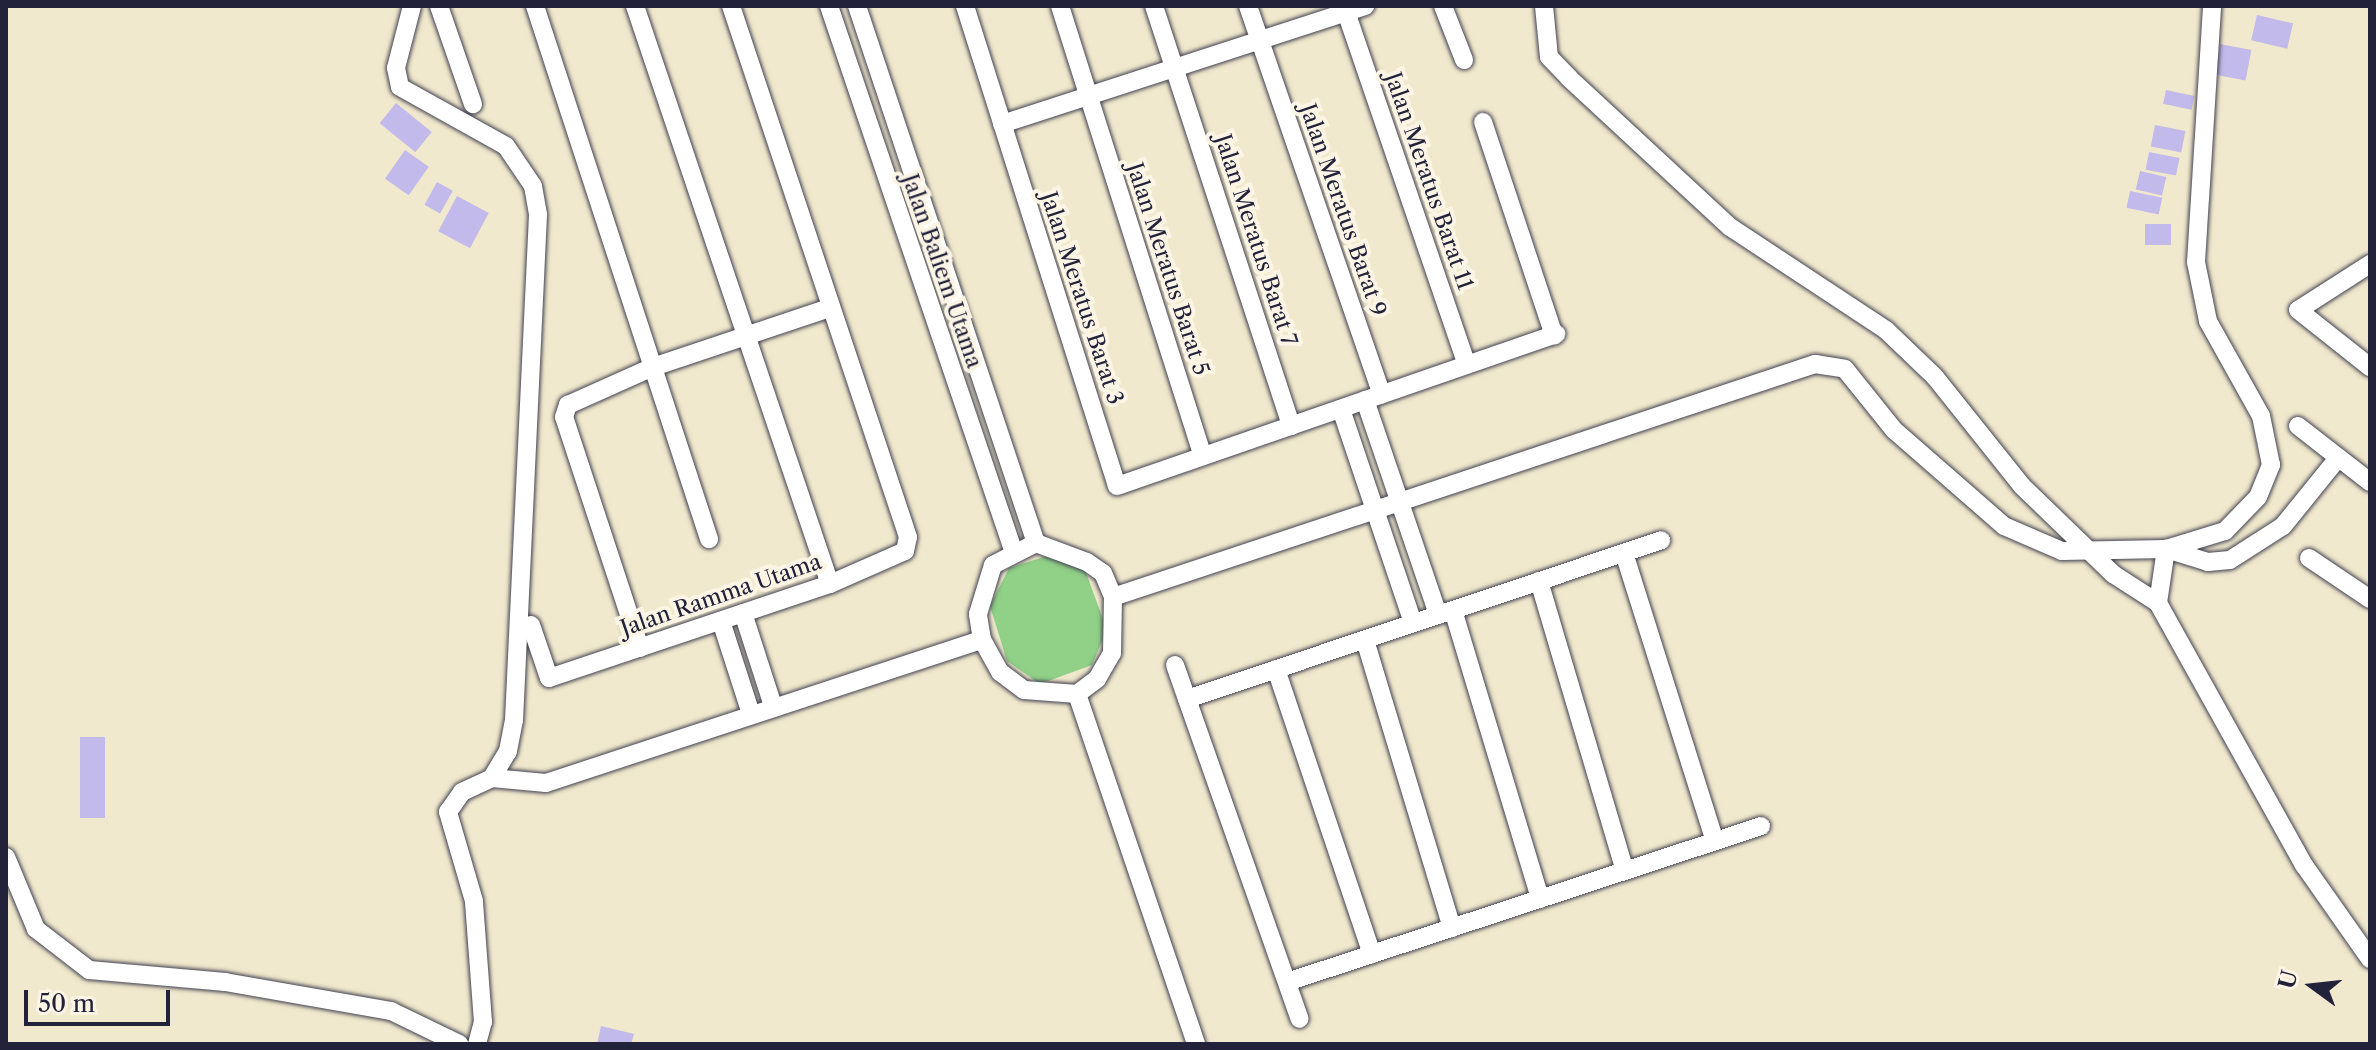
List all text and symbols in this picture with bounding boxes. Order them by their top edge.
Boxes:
street label: Jalan Meratus Barat 11 [1379,69,1479,293]
street label: Jalan Meratus Barat 9 [1294,100,1392,320]
street label: Jalan Meratus Barat 7 [1209,131,1303,349]
street label: Jalan Meratus Barat 5 [1121,159,1215,379]
street label: Jalan Baliem Utama [896,170,988,372]
street label: Jalan Meratus Barat 3 [1035,188,1129,408]
street label: Jalan Ramma Utama [617,548,825,642]
north arrow [2272,946,2352,1026]
text: U [2273,968,2304,992]
scale bar [28,974,174,1024]
text: 50 m [38,989,95,1018]

